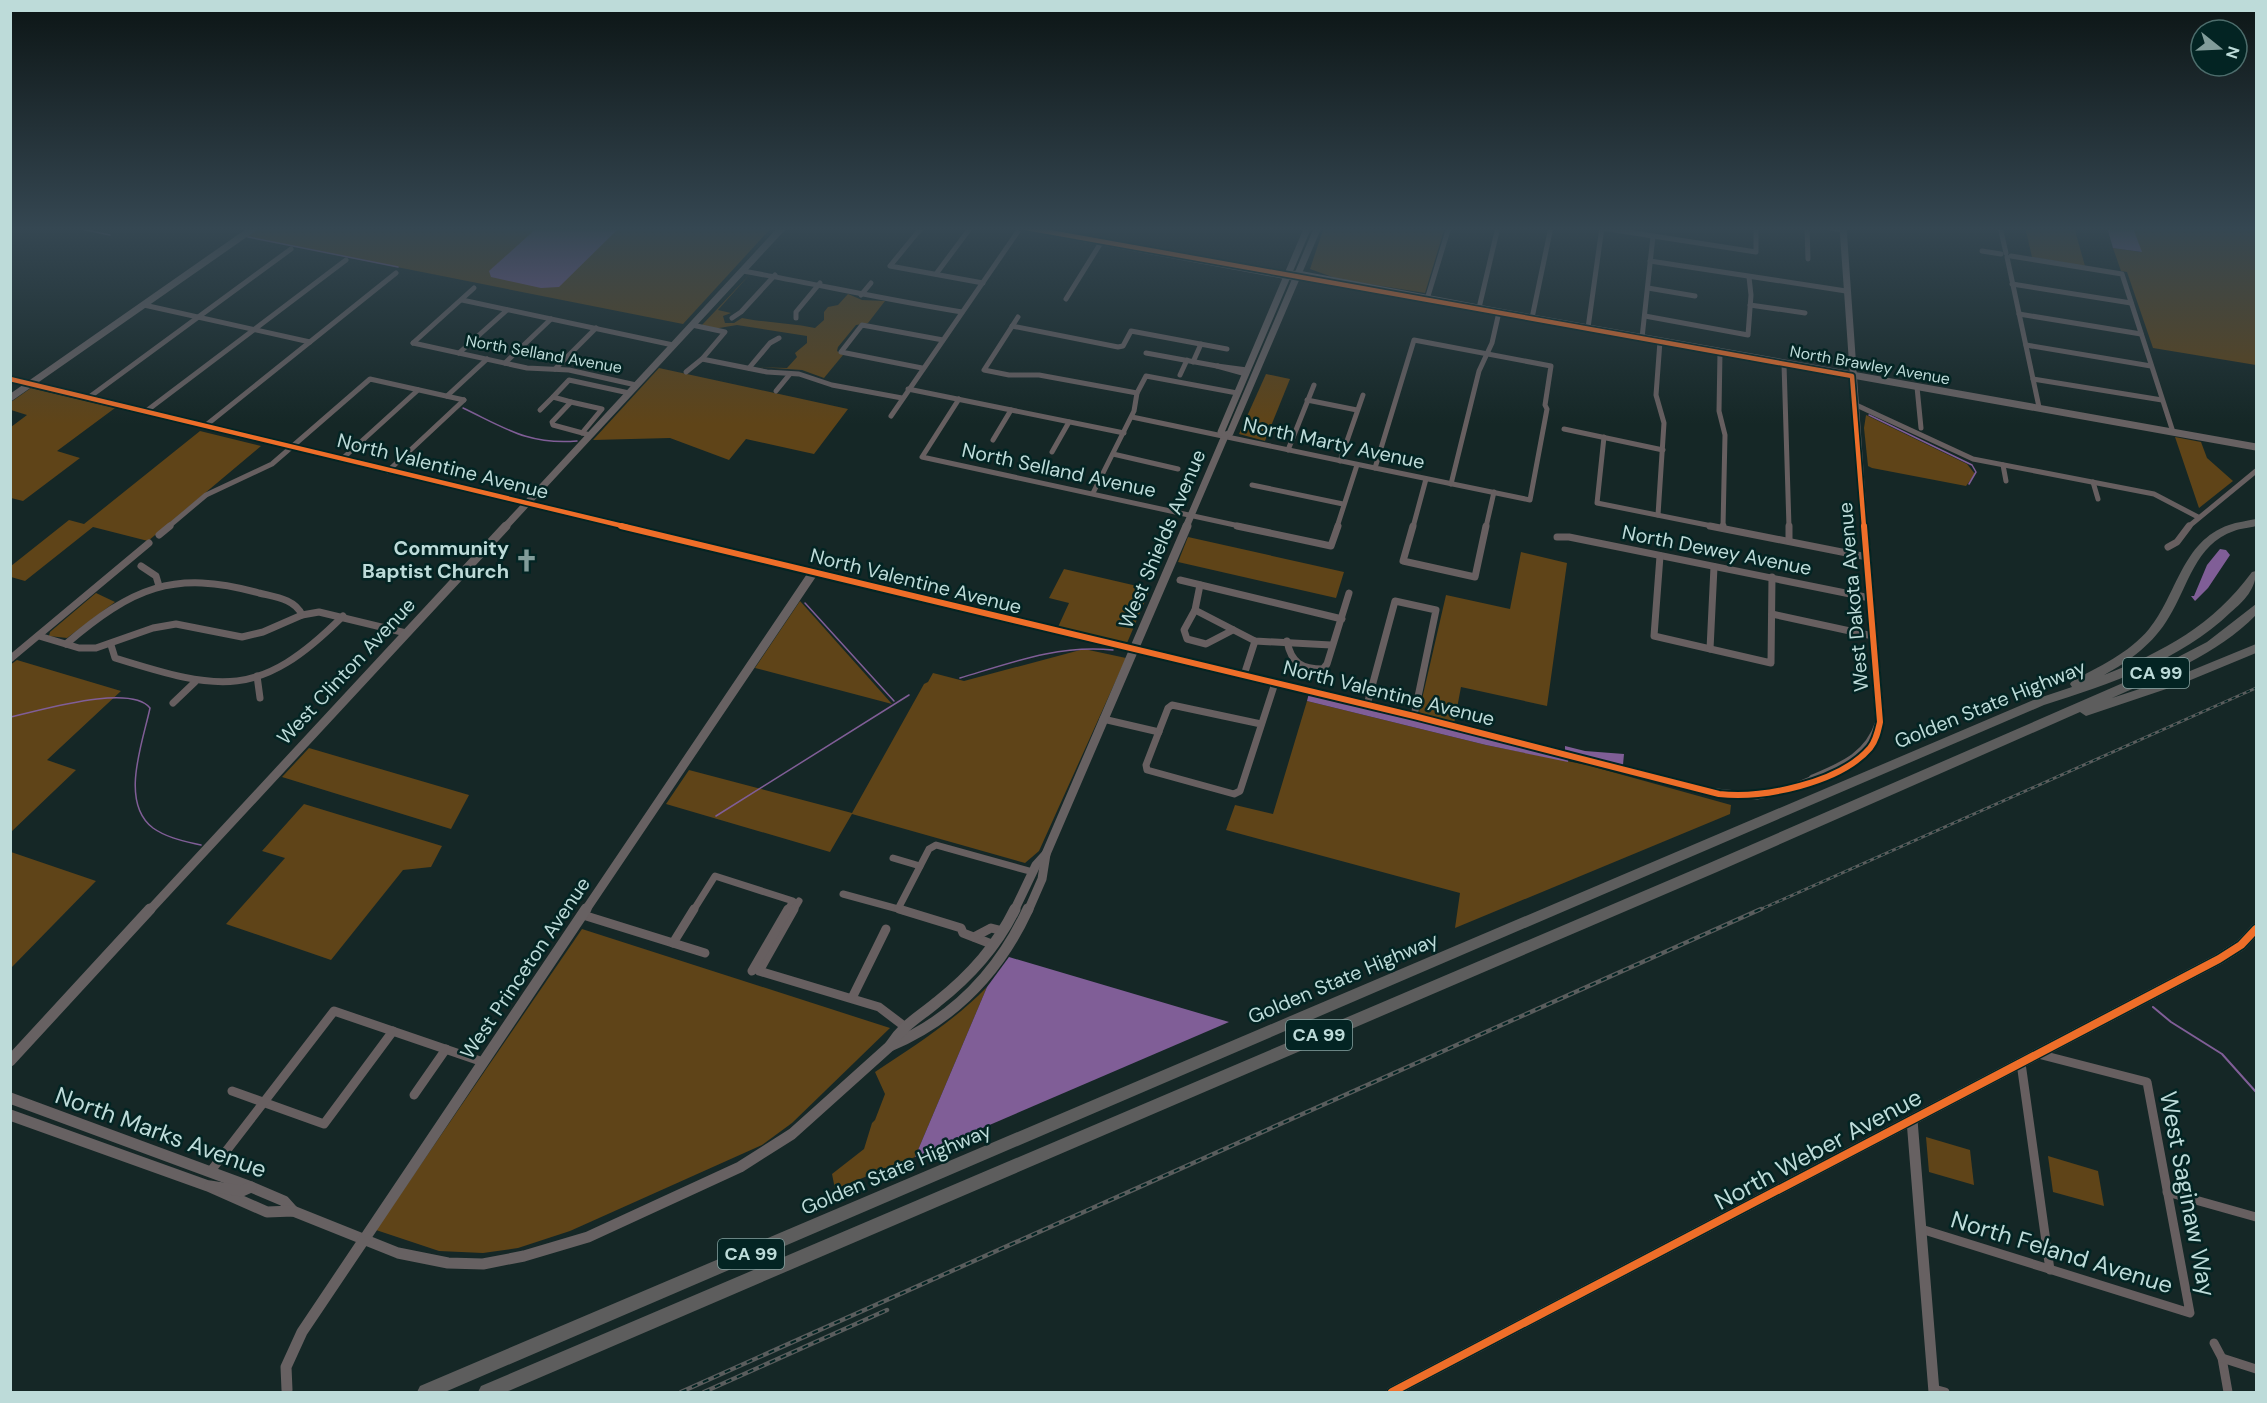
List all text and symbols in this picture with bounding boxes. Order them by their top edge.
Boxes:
north arrow [2189,18,2249,78]
text: N [2221,44,2245,61]
street label: North Selland Avenue [464,330,624,378]
street label: North Brawley Avenue [1788,341,1952,389]
street label: North Marty Avenue [1241,411,1427,475]
street label: North Valentine Avenue [335,427,551,505]
street label: North Selland Avenue [960,437,1158,503]
street label: West Shields Avenue [1113,446,1211,632]
street label: West Dakota Avenue [1832,501,1874,693]
street label: North Dewey Avenue [1620,519,1814,581]
place label: Community Baptist Church [362,535,509,584]
street label: North Valentine Avenue [808,542,1024,620]
church icon: Community Baptist Church [514,547,540,573]
street label: West Clinton Avenue [271,592,421,750]
street label: North Valentine Avenue [1281,654,1497,732]
street label: Golden State Highway [1890,654,2090,754]
road number: CA 99 [2123,658,2189,688]
street label: West Princeton Avenue [454,872,596,1064]
street label: Golden State Highway [1244,926,1442,1030]
road number: CA 99 [1286,1020,1352,1050]
street label: North Marks Avenue [51,1079,271,1185]
street label: North Weber Avenue [1709,1081,1927,1217]
street label: West Saginaw Way [2153,1089,2223,1299]
street label: Golden State Highway [797,1117,995,1221]
street label: North Feland Avenue [1947,1203,2177,1301]
road number: CA 99 [718,1239,784,1269]

